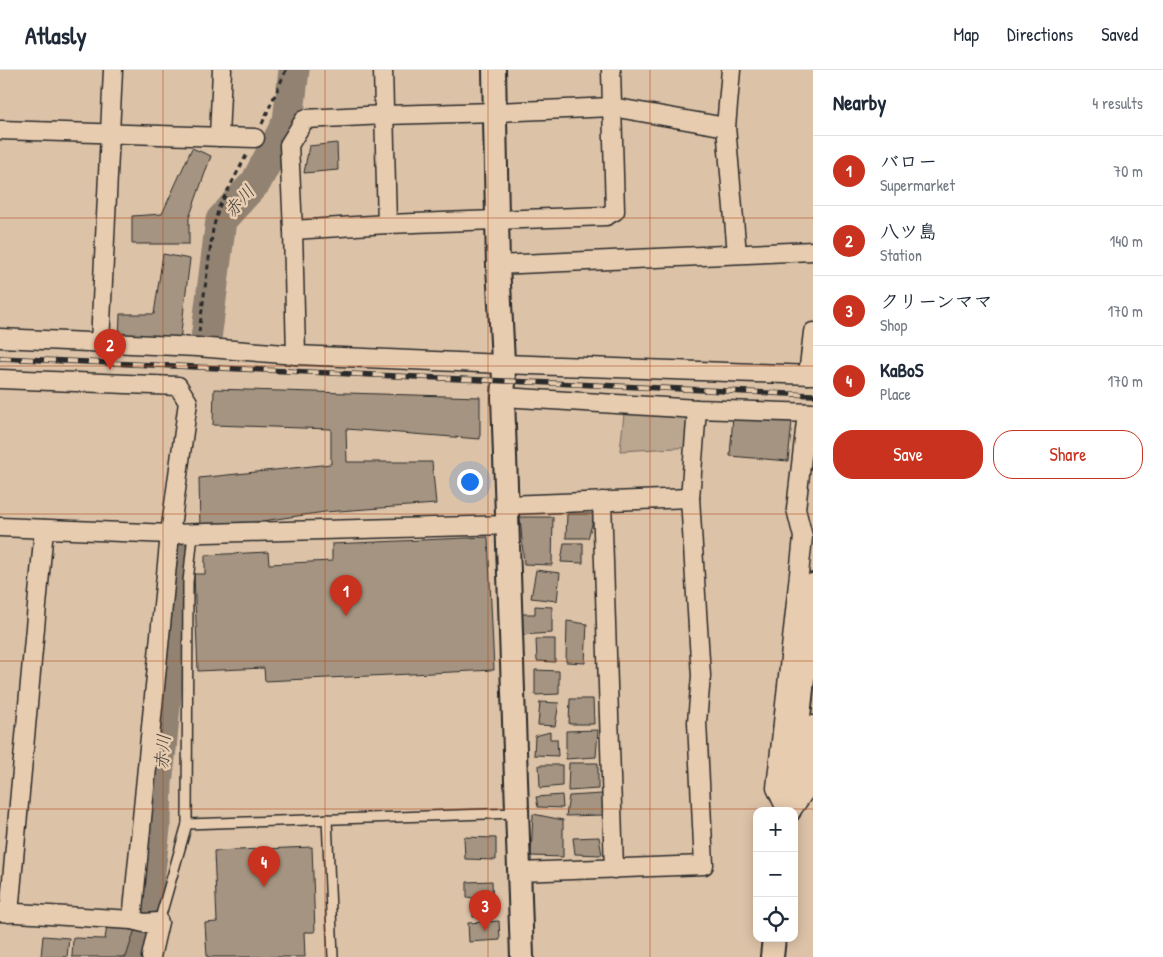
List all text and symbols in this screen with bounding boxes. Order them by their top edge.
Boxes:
text: Atlasly [25,19,87,51]
text: Map [954,22,979,47]
text: Directions [1007,22,1073,47]
text: Saved [1101,22,1138,47]
text: Nearby [833,88,886,117]
text: 4 results [1092,92,1143,114]
text: バロー [880,148,937,174]
text: 1 [846,160,852,182]
text: 70 m [1113,160,1143,182]
text: Supermarket [880,174,955,196]
water label: 赤川 [218,179,260,223]
text: 八ツ島 [880,218,937,244]
text: 2 [845,230,853,252]
text: 140 m [1109,230,1143,252]
text: Station [880,244,922,266]
text: クリーンママ [880,288,993,314]
text: 3 [845,300,853,322]
text: 170 m [1108,300,1143,322]
text: Shop [880,314,907,336]
pin: 2 [94,329,126,370]
text: KaBoS [880,357,923,383]
text: 4 [846,370,852,392]
text: 170 m [1108,370,1143,392]
text: Place [880,383,911,405]
button: Save [833,430,983,479]
button: Share [993,430,1143,479]
your location [457,469,483,495]
pin: 1 [330,575,362,616]
water label: 赤川 [148,733,176,771]
map controls [753,807,798,942]
button: + [753,807,798,852]
pin: 4 [248,846,280,887]
button: − [753,852,798,897]
pin: 3 [469,890,501,931]
button: locate [753,897,798,942]

